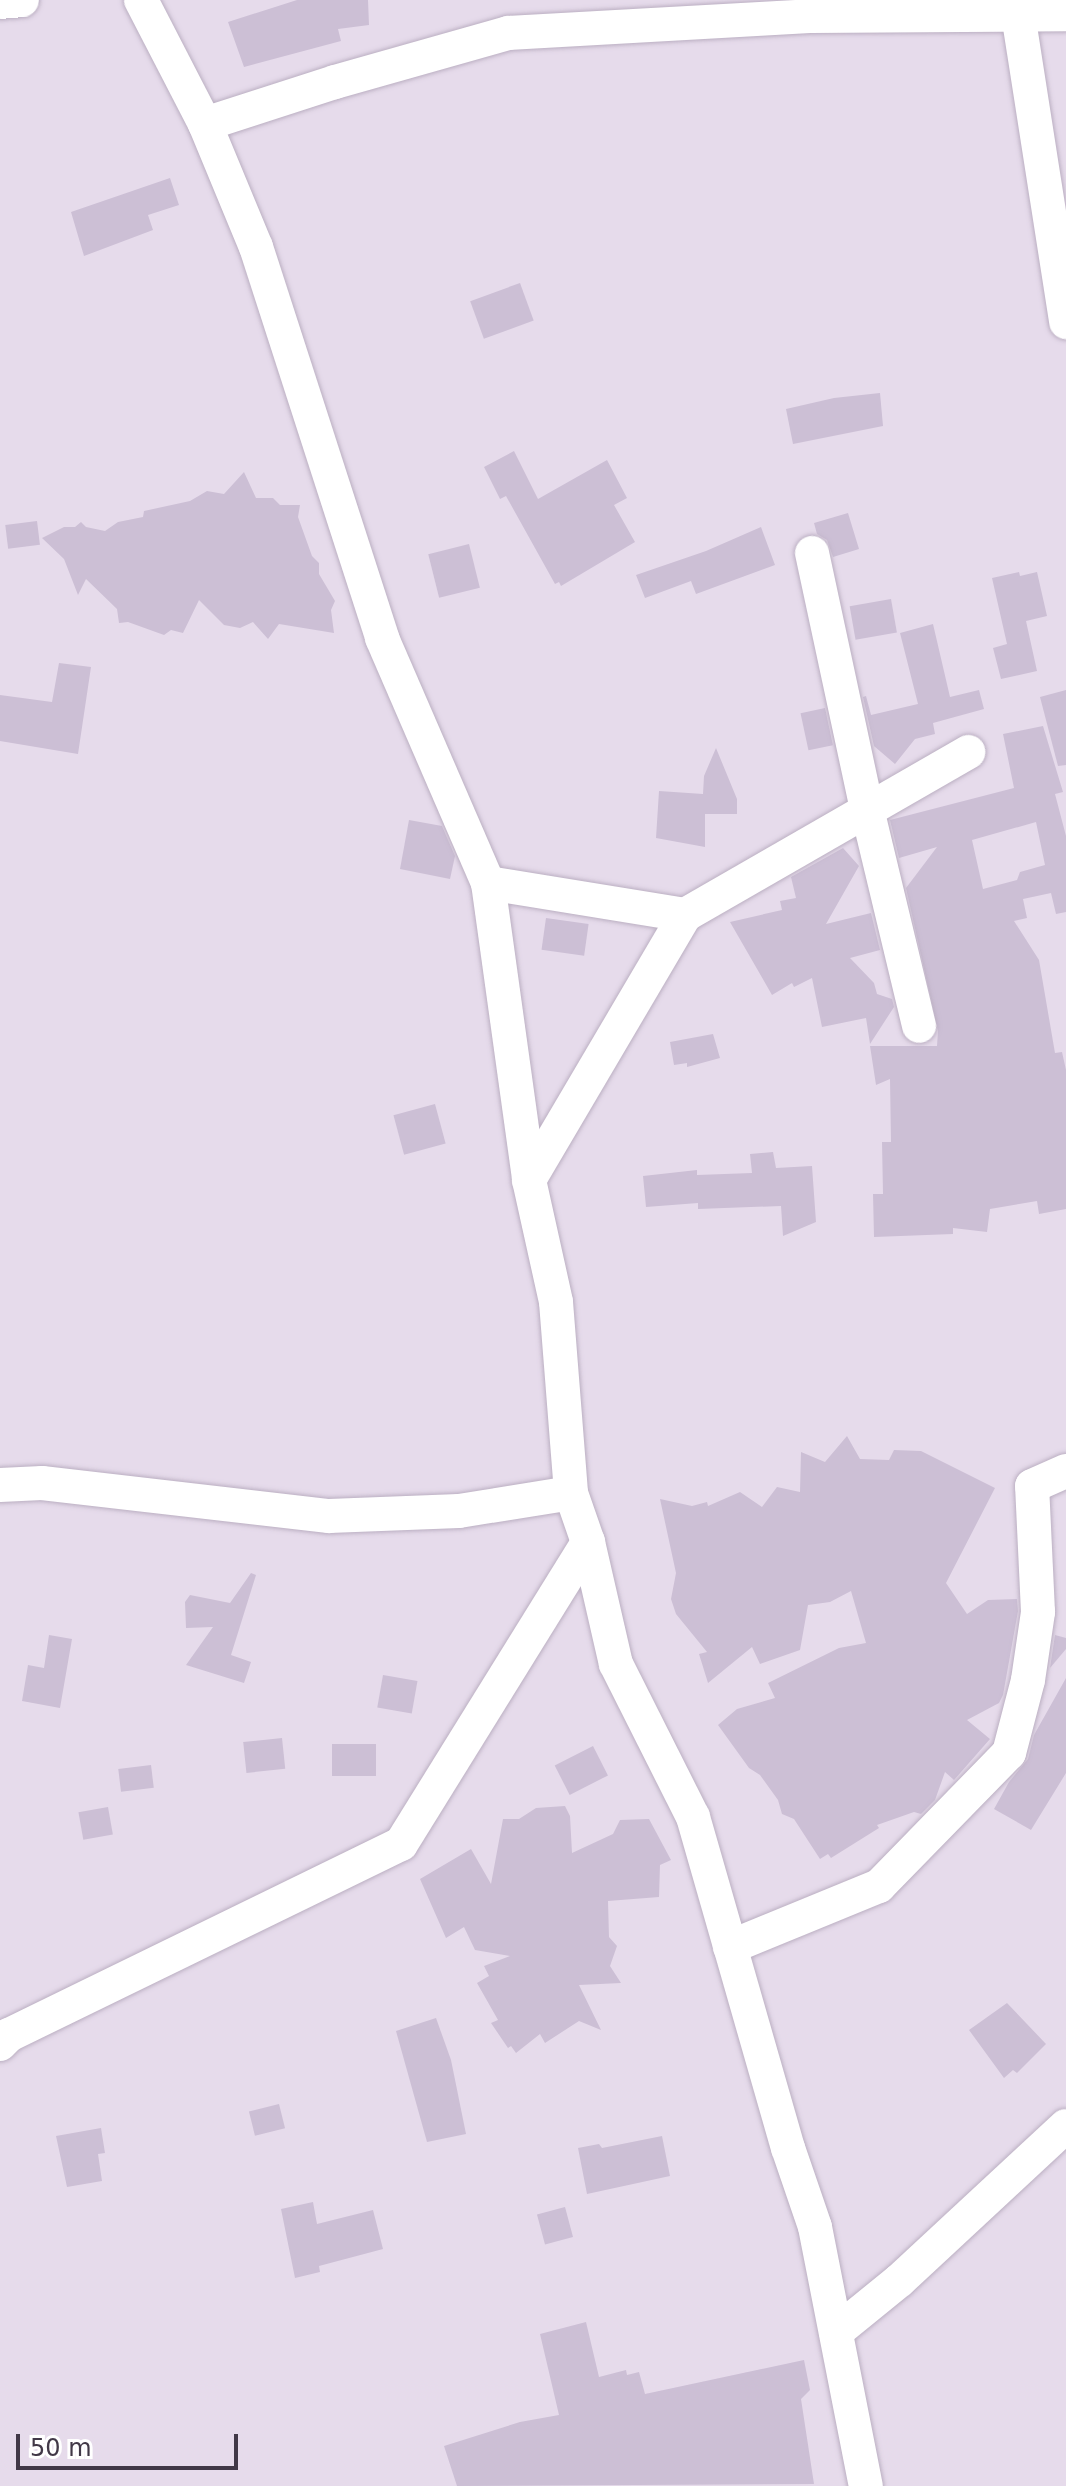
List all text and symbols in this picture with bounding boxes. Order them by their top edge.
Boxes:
scale bar [20,2418,242,2468]
text: 50 m [30,2434,92,2462]

